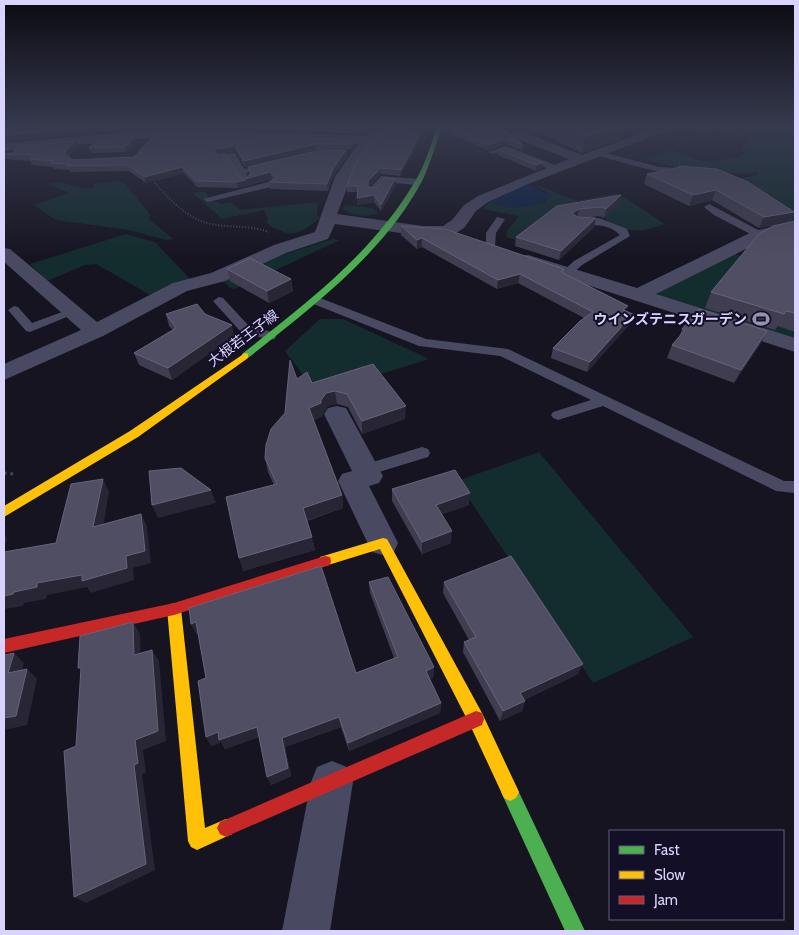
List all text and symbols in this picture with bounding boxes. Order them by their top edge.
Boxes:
street label: 大根若王子線 [204,306,282,370]
sports icon: ウインズテニスガーデン [751,309,771,329]
place label: ウインズテニスガーデン [593,310,747,328]
legend [609,830,784,920]
text: Fast [654,841,679,859]
text: Slow [654,866,685,884]
text: Jam [653,891,678,909]

